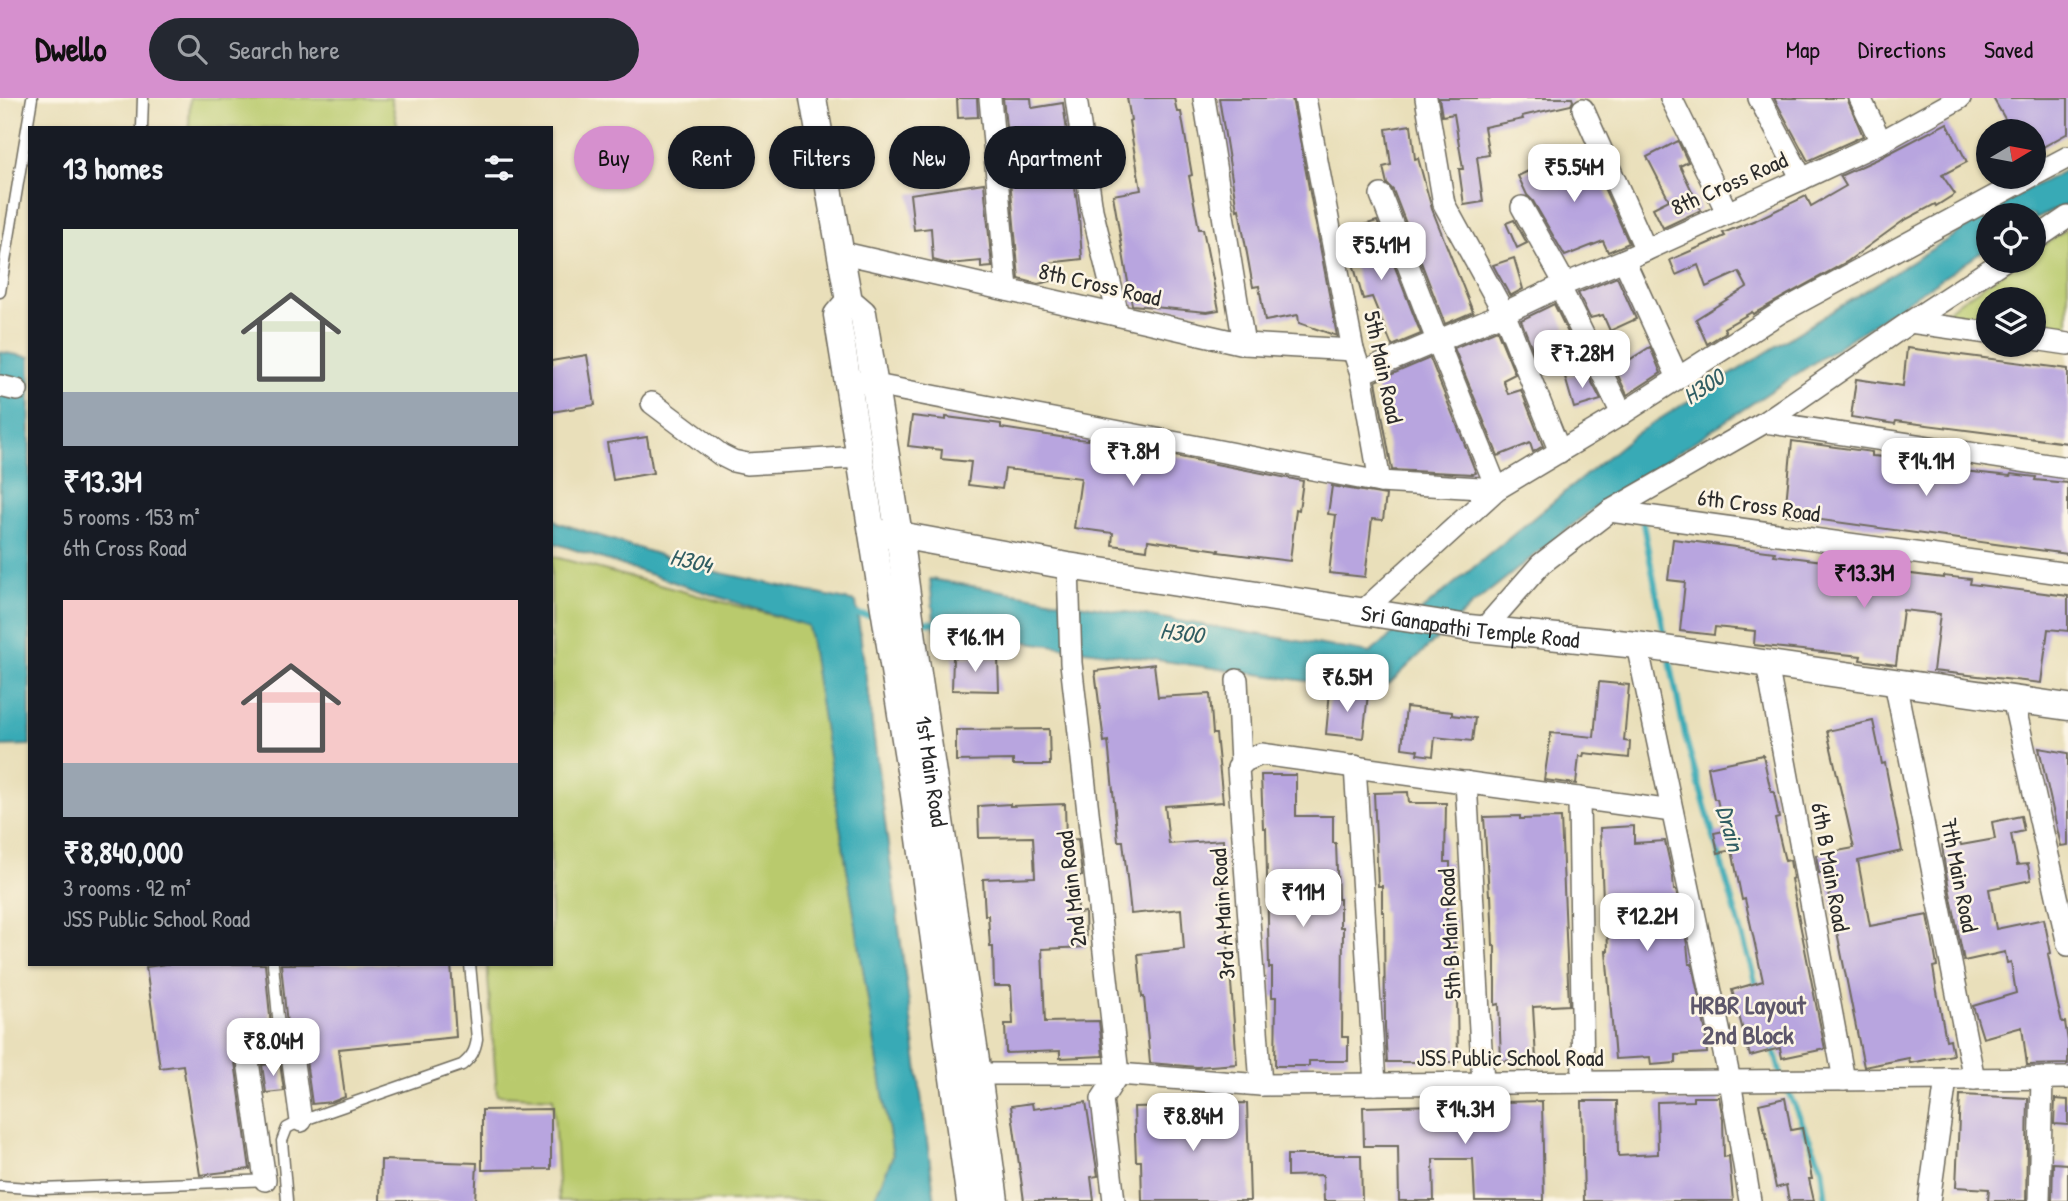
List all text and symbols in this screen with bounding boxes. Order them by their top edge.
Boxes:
search box [149,18,639,81]
text: Dwello [35,27,107,71]
icon: search [173,30,211,68]
text: Search here [229,32,340,67]
text: Map [1786,33,1820,65]
text: Directions [1858,33,1946,65]
text: Saved [1984,33,2033,65]
north arrow [1976,119,2046,189]
map controls [1976,119,2046,357]
chip: Buy [574,126,654,189]
chip: Rent [668,126,755,189]
chip: Filters [769,126,875,189]
chip: New [889,126,970,189]
chip: Apartment [984,126,1126,189]
pin: ₹5.54M [1517,144,1631,204]
street label: 8th Cross Road [1666,144,1792,222]
text: 13 homes [63,148,163,188]
icon: filters [480,149,518,187]
text: ₹5.54M [1544,151,1604,182]
button: locate [1976,203,2046,273]
pin: ₹5.41M [1324,222,1438,282]
text: ₹5.41M [1352,229,1410,260]
street label: 8th Cross Road [1036,255,1164,313]
icon: home [228,274,354,400]
button: layers [1976,287,2046,357]
street label: 5th Main Road [1357,308,1411,426]
pin: ₹7.28M [1525,330,1639,390]
text: ₹7.28M [1550,337,1614,368]
water label: H300 [1676,360,1732,411]
pin: ₹7.8M [1084,428,1182,488]
text: ₹7.8M [1106,435,1160,466]
pin: ₹14.1M [1869,438,1983,498]
text: ₹14.1M [1897,445,1955,476]
text: ₹13.3M [63,461,142,501]
street label: 6th Cross Road [1696,481,1822,529]
text: 5 rooms · 153 m² [63,501,200,532]
text: 6th Cross Road [63,532,186,563]
water label: H304 [667,540,717,581]
pin: ₹13.3M [1807,550,1921,610]
text: ₹13.3M [1834,557,1894,588]
street label: Sri Ganapathi Temple Road [1359,596,1581,655]
water label: H300 [1158,613,1208,651]
pin: ₹16.1M [918,614,1032,674]
text: ₹16.1M [946,621,1004,652]
icon: home [228,645,354,771]
pin: ₹6.5M [1298,654,1396,714]
text: ₹6.5M [1322,661,1372,692]
street label: 1st Main Road [909,714,956,829]
street label: 6th B Main Road [1804,800,1858,934]
water label: Drain [1709,801,1753,857]
street label: 7th Main Road [1934,815,1986,935]
street label: 2nd Main Road [1049,829,1093,949]
text: ₹8,840,000 [63,832,183,872]
street label: 3rd A Main Road [1202,847,1242,981]
street label: 5th B Main Road [1430,868,1468,1000]
pin: ₹11M [1262,870,1344,929]
text: 3 rooms · 92 m² [63,872,191,903]
text: ₹11M [1281,876,1325,907]
pin: ₹12.2M [1590,894,1704,953]
text: ₹12.2M [1616,900,1678,931]
text: JSS Public School Road [63,903,250,934]
district label: HRBR Layout 2nd Block [1690,987,1807,1052]
pin: ₹8.04M [216,1018,330,1078]
text: ₹8.04M [243,1025,303,1056]
street label: JSS Public School Road [1417,1042,1603,1073]
pin: ₹14.3M [1408,1086,1522,1146]
text: ₹14.3M [1435,1093,1495,1124]
pin: ₹8.84M [1136,1094,1250,1153]
text: ₹8.84M [1163,1100,1223,1131]

